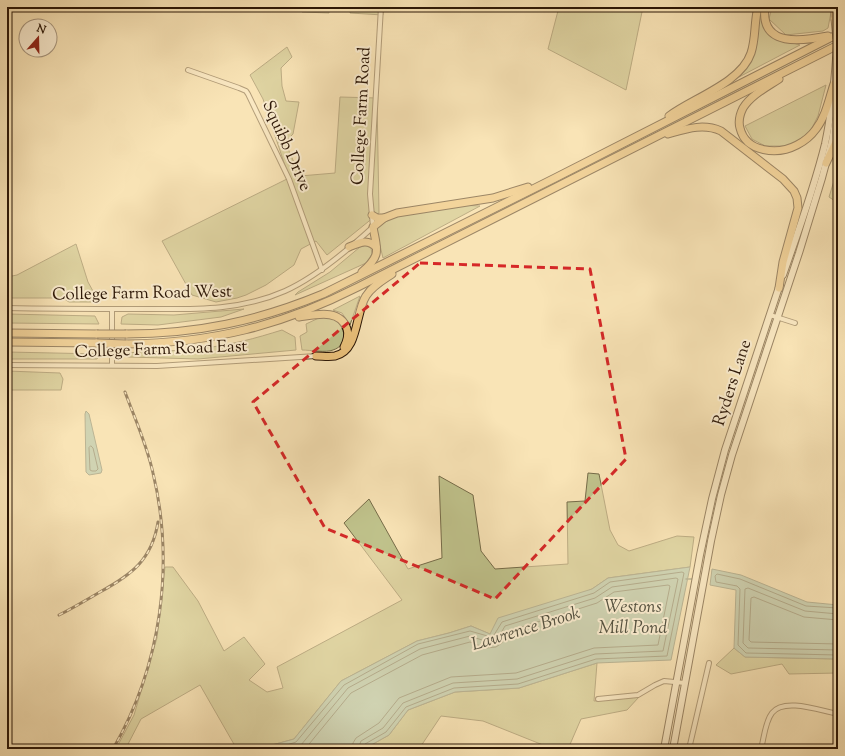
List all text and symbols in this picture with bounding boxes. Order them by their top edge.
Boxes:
north arrow [18,18,58,58]
text: N [33,20,48,39]
street label: College Farm Road [346,46,378,186]
street label: Squibb Drive [255,97,317,195]
street label: College Farm Road West [52,280,232,308]
street label: College Farm Road East [74,335,248,365]
street label: Ryders Lane [708,337,758,429]
water label: Westons Mill Pond [599,595,668,642]
water label: Lawrence Brook [468,601,584,659]

